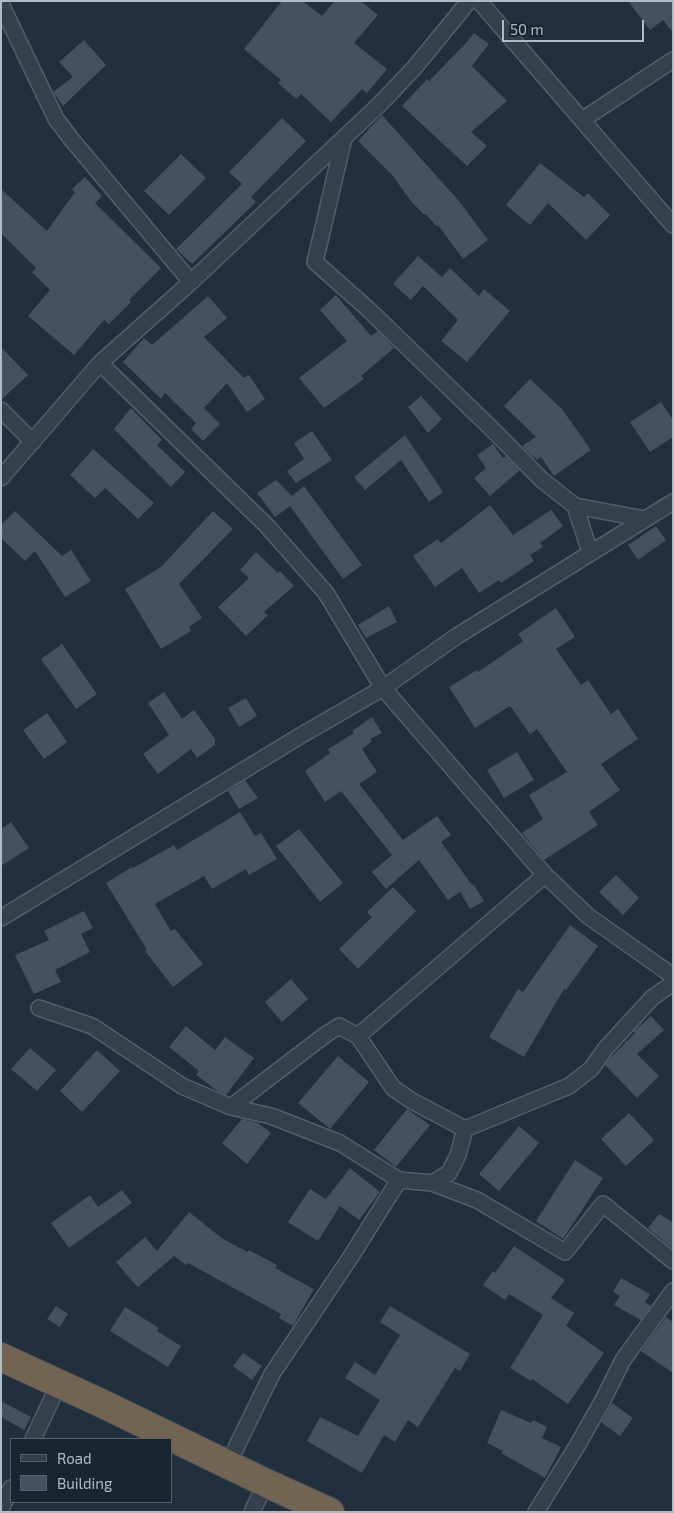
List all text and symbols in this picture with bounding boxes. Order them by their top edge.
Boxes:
scale bar [504,10,646,42]
text: 50 m [510,20,544,38]
legend [10,1438,172,1503]
text: Road [57,1449,92,1467]
text: Building [57,1474,112,1492]

